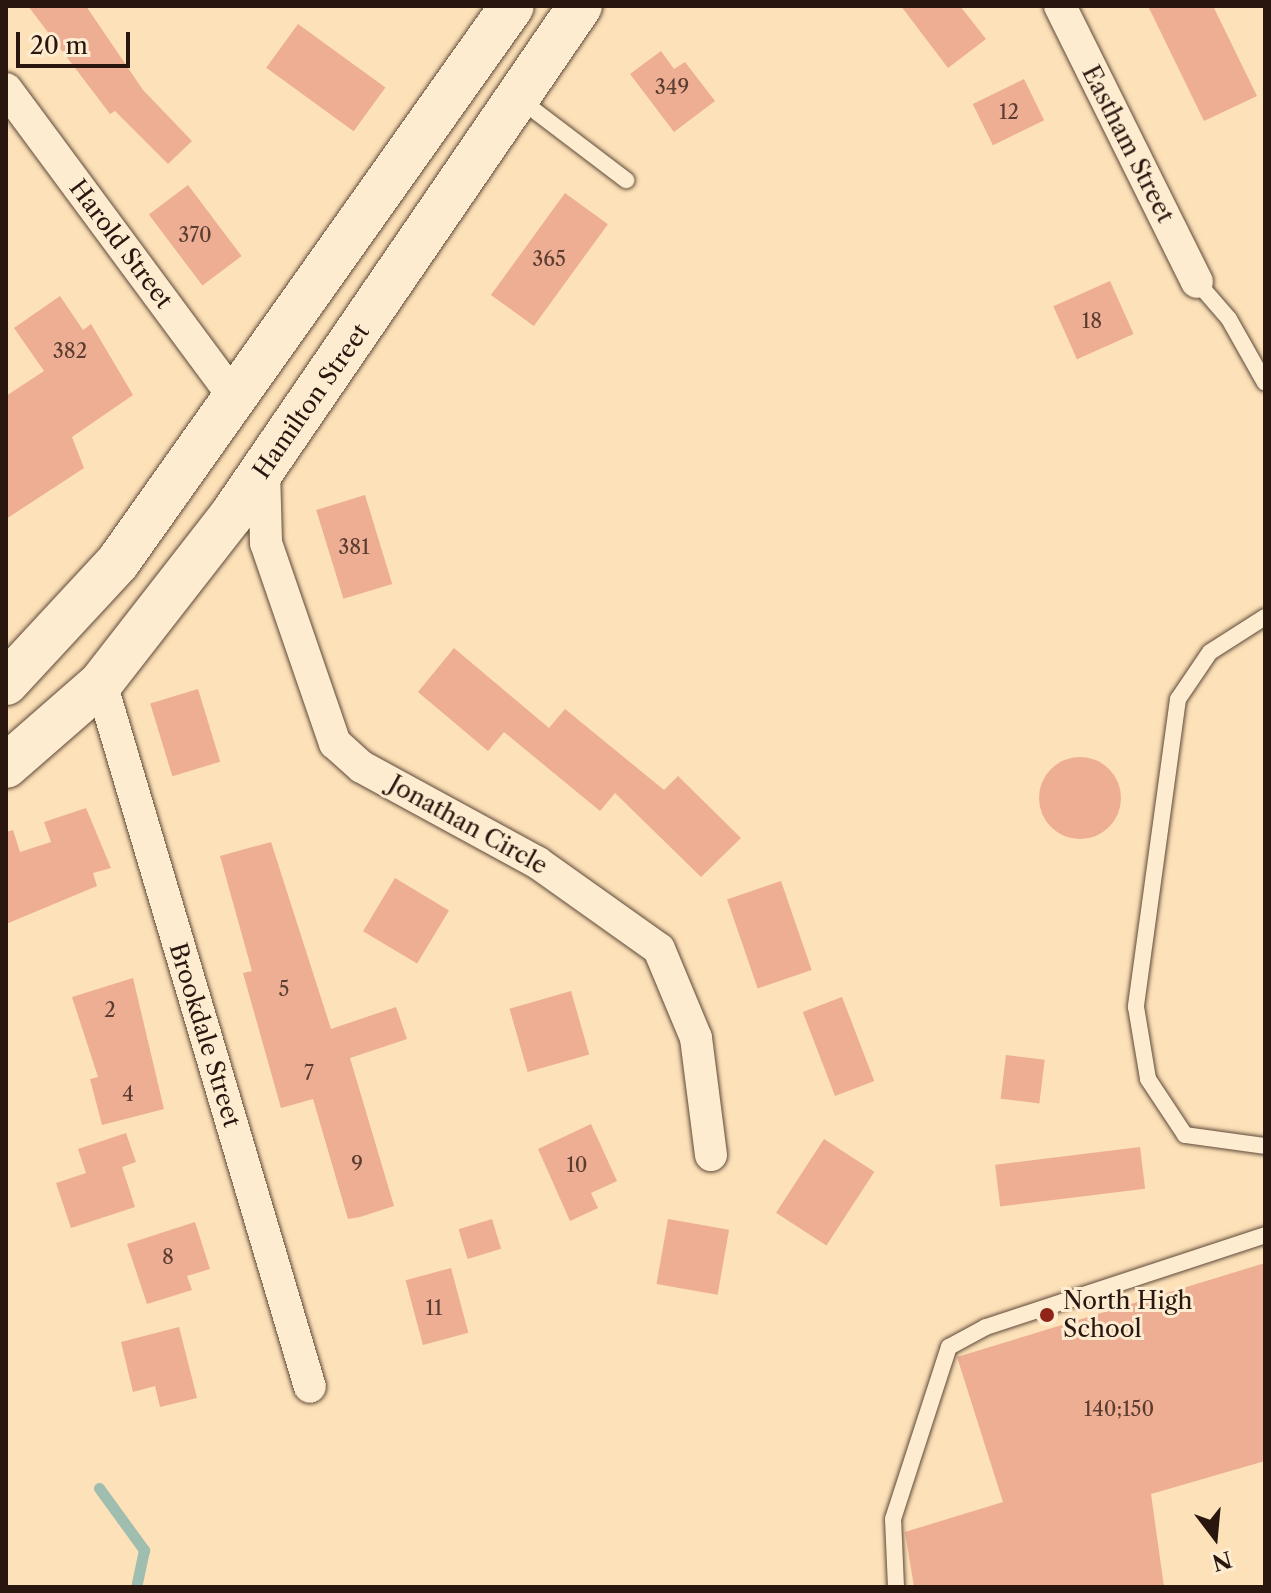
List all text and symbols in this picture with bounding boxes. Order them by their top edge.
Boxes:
scale bar [20,16,134,66]
text: 20 m [30,31,88,60]
street label: Eastham Street [1076,61,1180,227]
house number: 349 [655,75,689,99]
house number: 12 [999,100,1019,124]
street label: Harold Street [63,174,179,314]
house number: 370 [178,223,212,247]
house number: 365 [532,247,566,271]
house number: 18 [1082,309,1102,333]
street label: Hamilton Street [247,318,375,484]
house number: 382 [53,339,87,363]
house number: 381 [338,535,370,559]
street label: Jonathan Circle [384,770,552,880]
street label: Brookdale Street [163,939,247,1131]
house number: 5 [279,977,289,1001]
house number: 2 [104,998,116,1022]
house number: 7 [304,1061,314,1085]
house number: 4 [122,1082,134,1106]
house number: 9 [351,1152,363,1176]
house number: 10 [566,1153,588,1177]
house number: 8 [162,1245,174,1269]
place label: North High School [1063,1287,1192,1343]
house number: 11 [426,1296,442,1320]
marker: North High School [1038,1306,1056,1324]
house number: 140;150 [1084,1397,1154,1421]
north arrow [1175,1497,1255,1577]
text: N [1209,1545,1235,1576]

